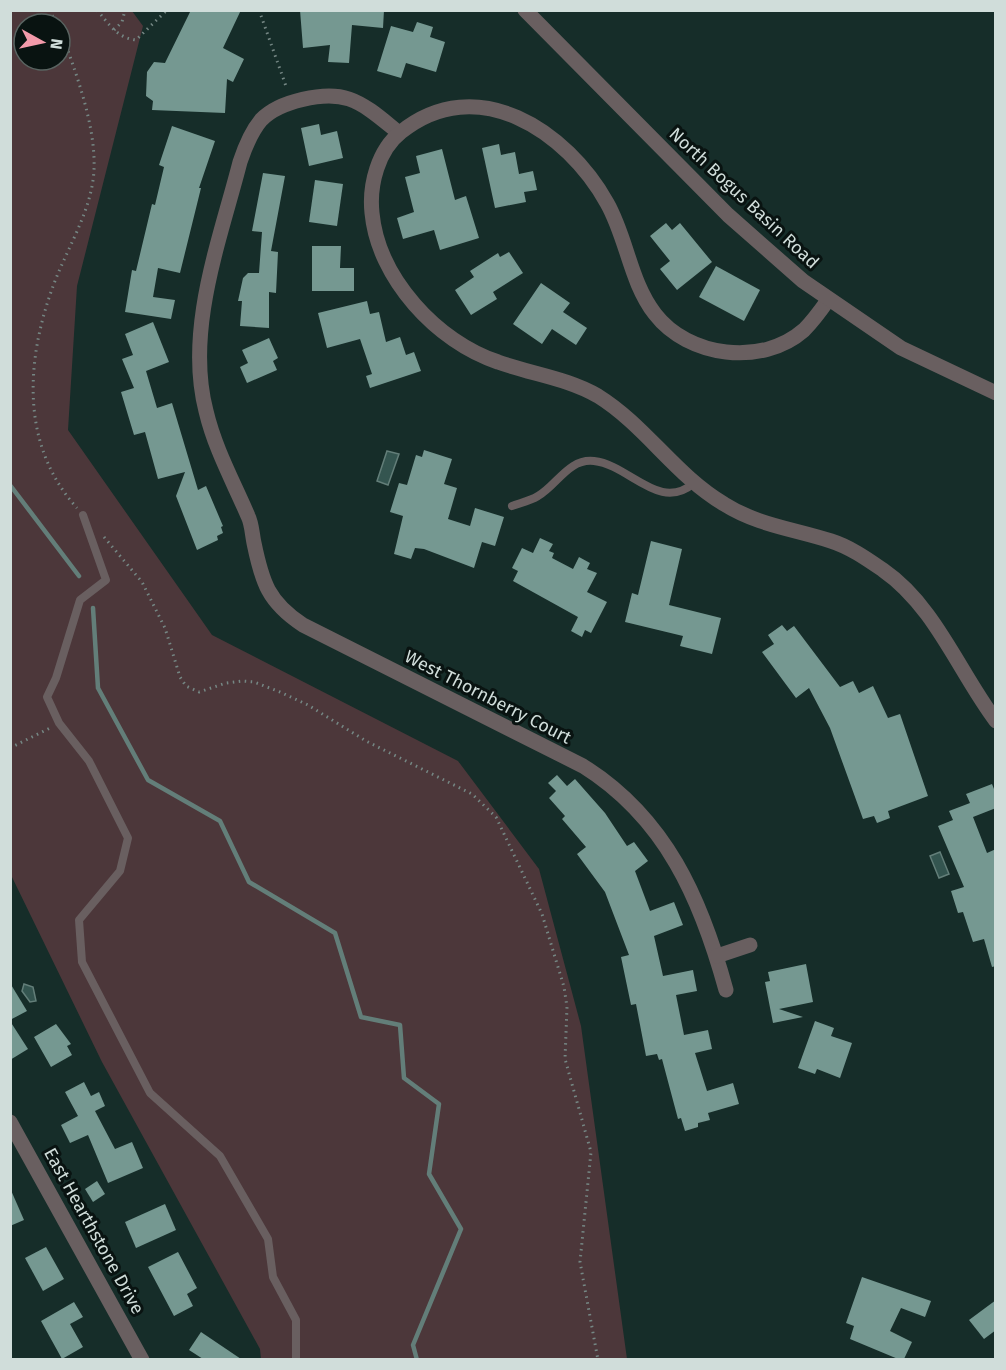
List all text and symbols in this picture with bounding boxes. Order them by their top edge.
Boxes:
north arrow [12,12,72,72]
text: N [46,37,67,51]
street label: North Bogus Basin Road [665,123,823,273]
street label: West Thornberry Court [401,645,576,749]
street label: East Hearthstone Drive [39,1144,149,1318]

